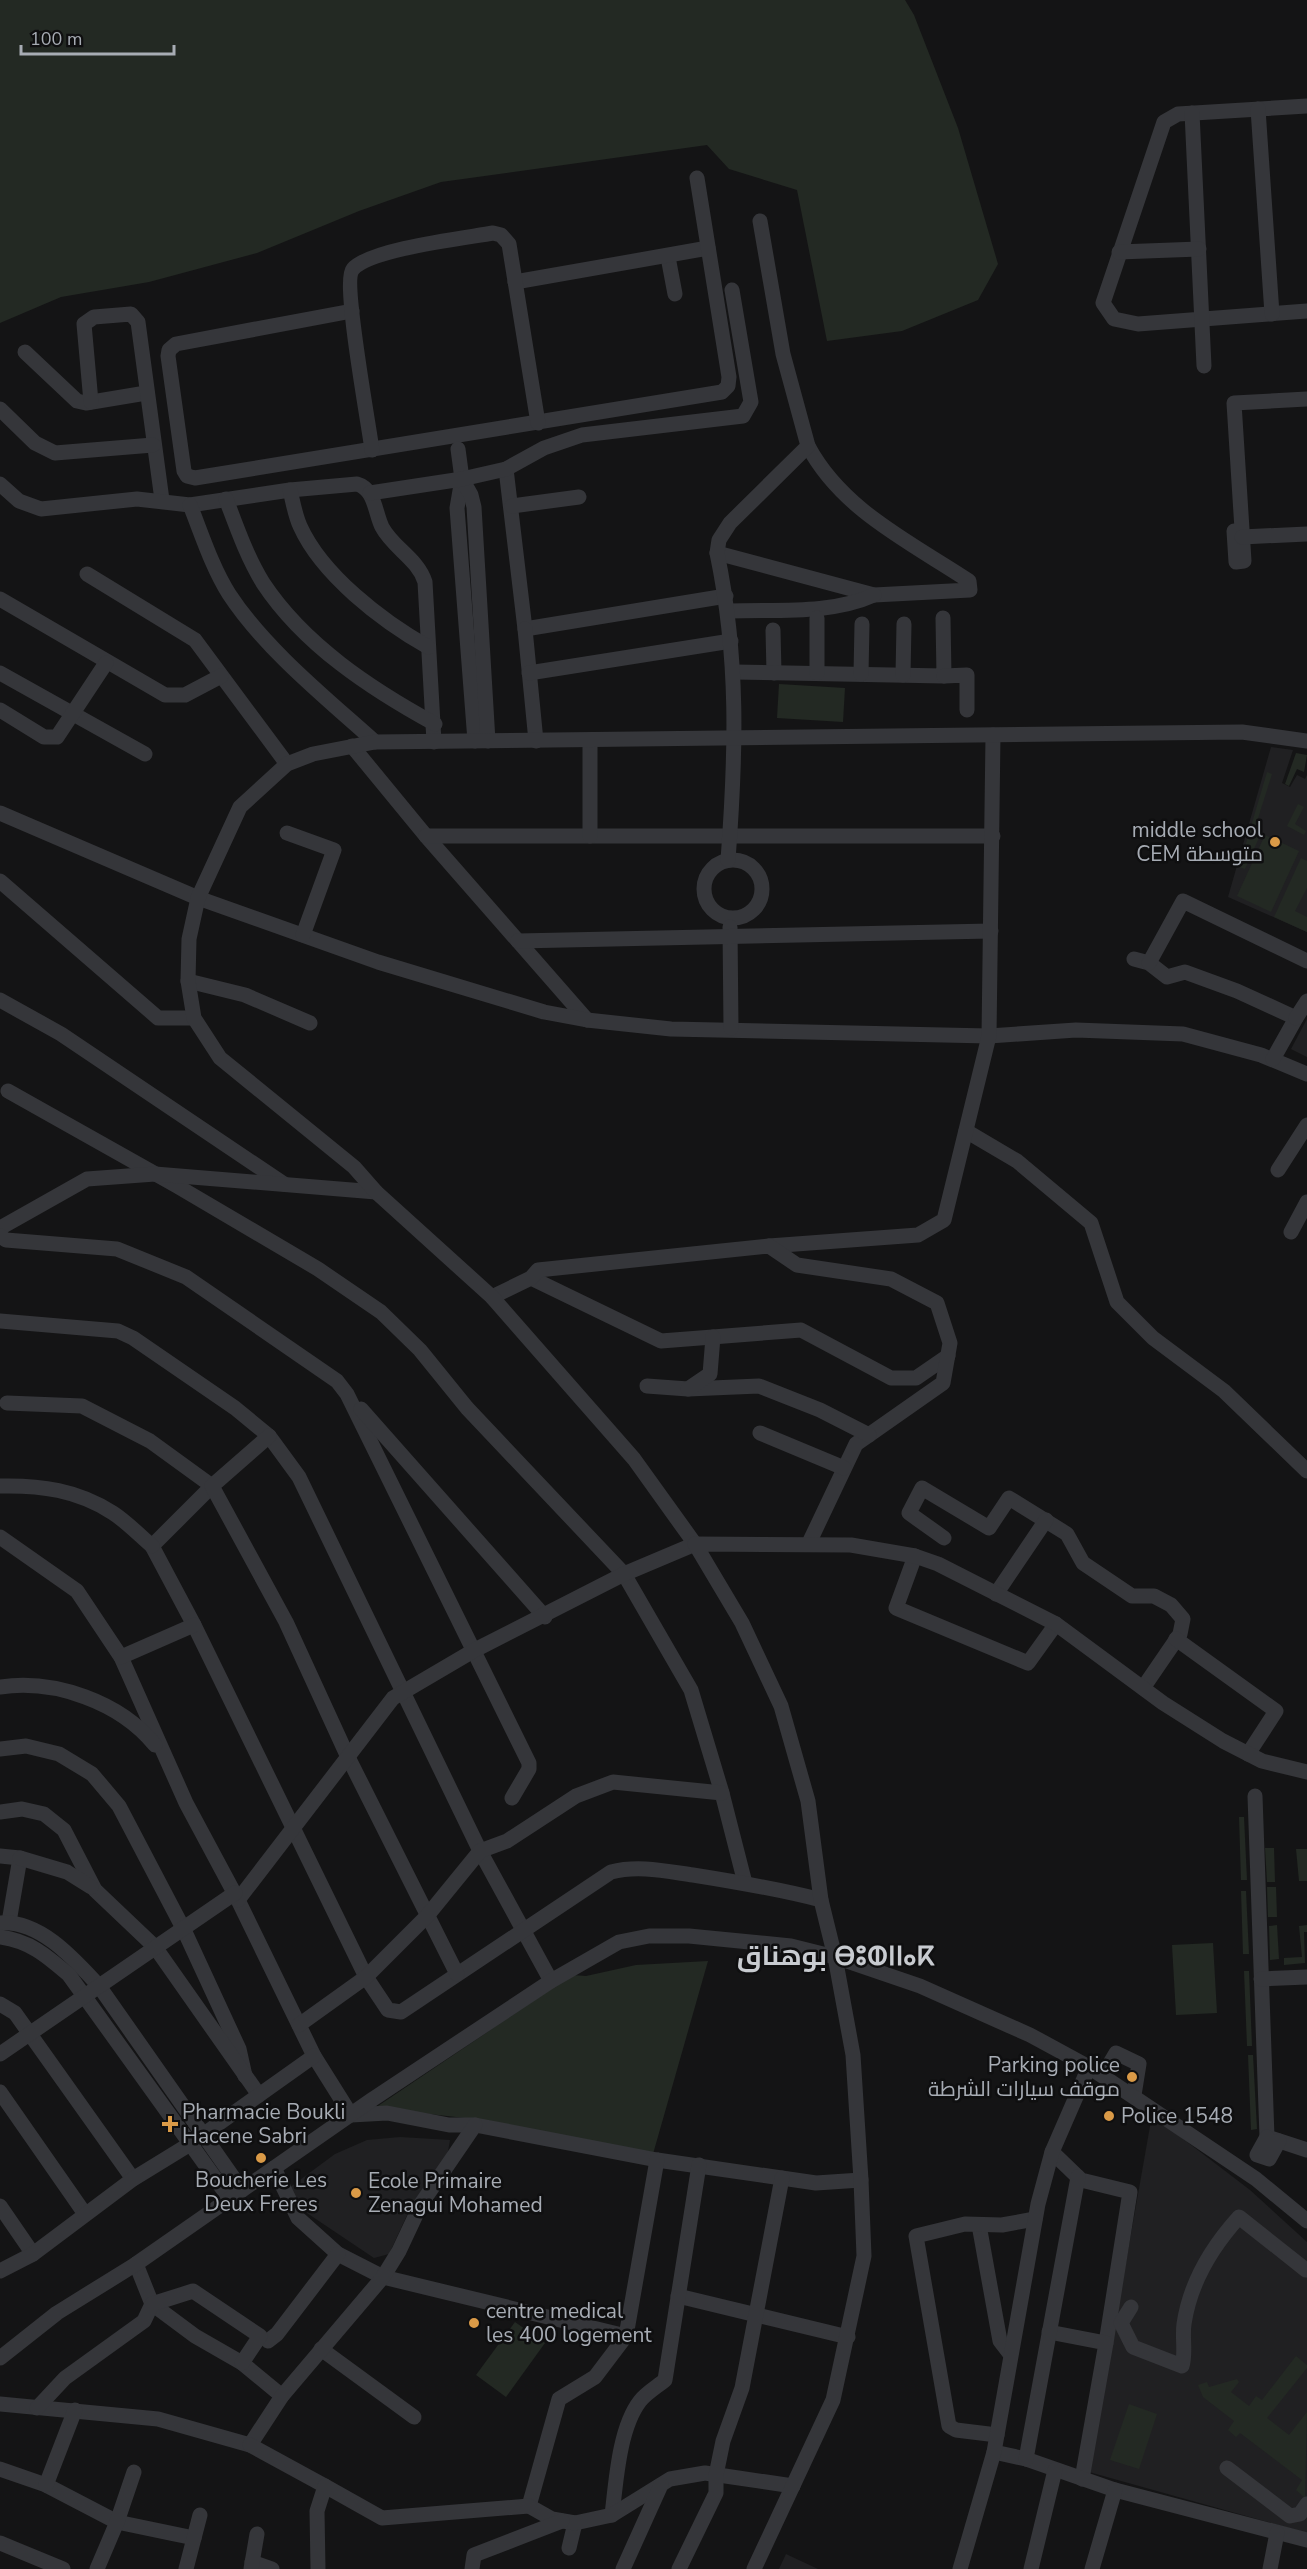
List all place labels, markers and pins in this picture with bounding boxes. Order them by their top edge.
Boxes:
place label: middle school CEM متوسطة [1132,816,1264,868]
marker: middle school CEM متوسطة [1268,835,1282,849]
place label: Parking police موقف سيارات الشرطة [928,2051,1120,2103]
marker: Parking police موقف سيارات الشرطة [1125,2070,1139,2084]
place label: Pharmacie Boukli Hacene Sabri [182,2098,345,2150]
place label: Police 1548 [1121,2102,1233,2130]
marker: Police 1548 [1102,2109,1116,2123]
marker: Pharmacie Boukli Hacene Sabri [163,2117,177,2131]
marker: Boucherie Les Deux Freres [254,2151,268,2165]
place label: Boucherie Les Deux Freres [195,2166,327,2218]
place label: Ecole Primaire Zenagui Mohamed [368,2167,543,2219]
marker: Ecole Primaire Zenagui Mohamed [349,2186,363,2200]
place label: centre medical les 400 logement [486,2297,652,2349]
marker: centre medical les 400 logement [467,2316,481,2330]

